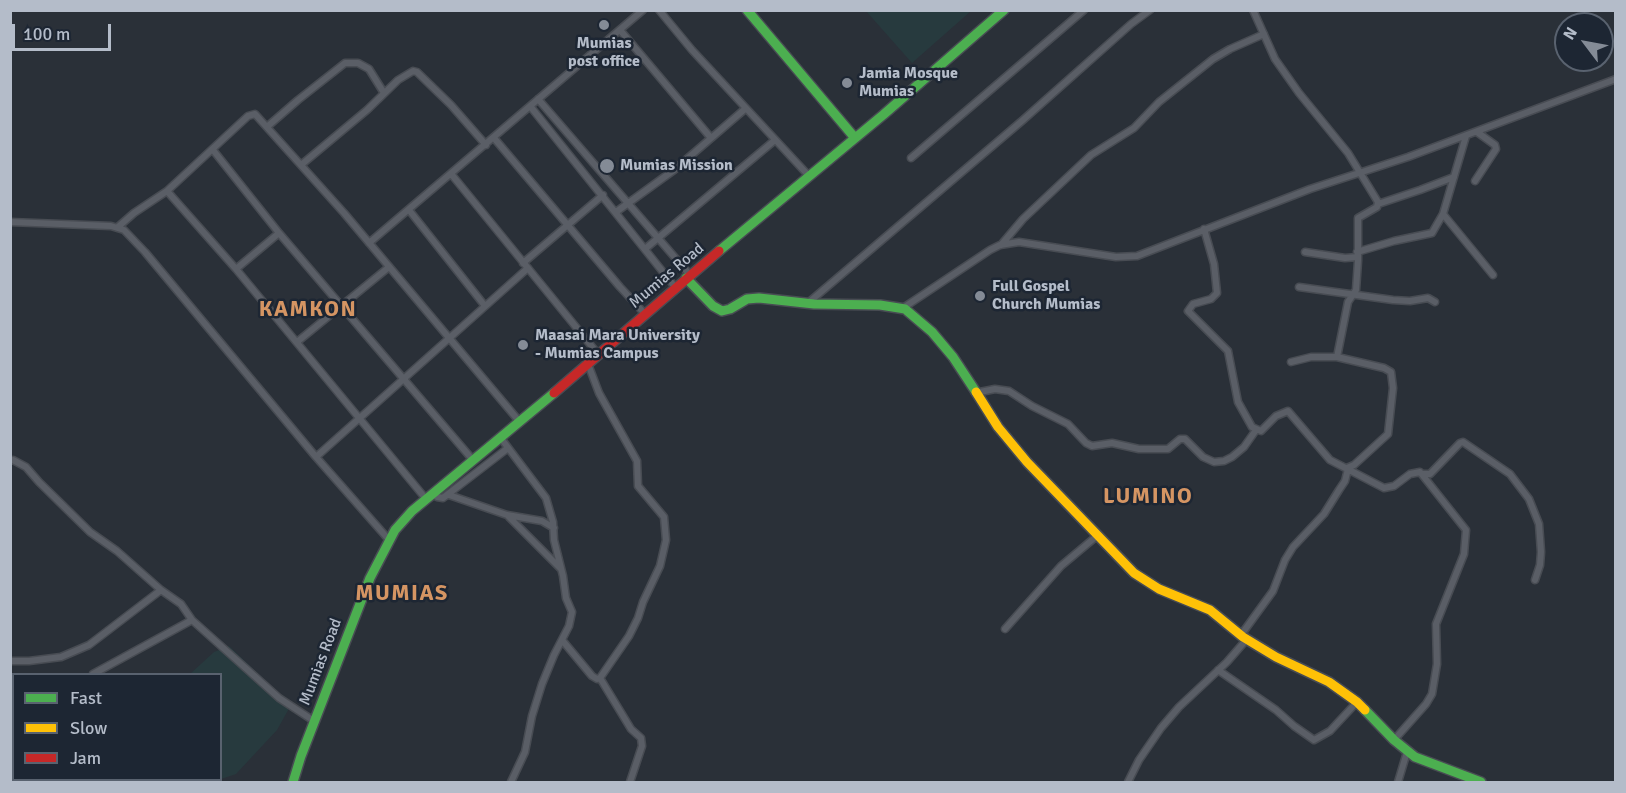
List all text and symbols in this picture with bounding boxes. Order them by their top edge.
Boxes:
scale bar [15,12,114,50]
north arrow [1554,12,1614,72]
marker: Mumias post office [597,18,611,32]
text: 100 m [23,23,70,45]
text: N [1559,24,1582,44]
place label: Mumias post office [568,34,640,72]
place label: Jamia Mosque Mumias [859,64,958,102]
marker: Jamia Mosque Mumias [840,76,854,90]
place label: Mumias Mission [620,156,733,176]
marker: Mumias Mission [598,157,616,175]
street label: Mumias Road [626,239,708,313]
place label: Full Gospel Church Mumias [992,277,1100,315]
marker: Full Gospel Church Mumias [973,289,987,303]
district label: KAMKON [259,297,357,323]
place label: Maasai Mara University - Mumias Campus [535,326,700,364]
marker: Maasai Mara University - Mumias Campus [516,338,530,352]
district label: LUMINO [1103,484,1193,510]
district label: MUMIAS [355,581,449,607]
street label: Mumias Road [296,616,346,708]
legend [12,673,222,781]
text: Fast [70,687,102,709]
text: Slow [70,717,107,739]
text: Jam [70,747,101,769]

